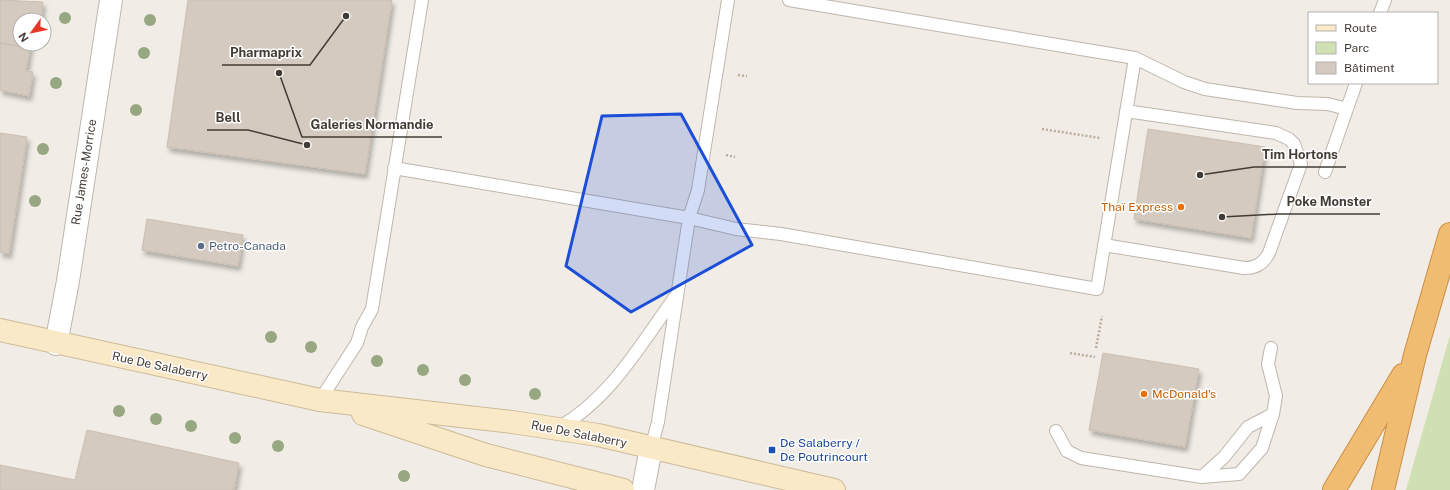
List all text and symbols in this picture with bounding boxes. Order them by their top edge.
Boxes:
north arrow [12,12,52,52]
legend [1308,12,1438,84]
text: Route [1344,21,1377,35]
text: N [16,31,31,44]
callout: Pharmaprix [222,40,310,65]
text: Parc [1344,41,1369,55]
text: Pharmaprix [230,45,302,60]
text: Bâtiment [1344,61,1395,75]
callout: Bell [207,105,248,130]
text: Bell [216,110,240,125]
callout: Galeries Normandie [302,112,442,137]
text: Galeries Normandie [310,117,434,132]
street label: Rue James-Morrice [69,118,99,226]
callout: Tim Hortons [1254,142,1346,167]
text: Tim Hortons [1262,147,1338,162]
callout: Poke Monster [1279,189,1380,214]
text: Poke Monster [1286,194,1372,209]
place label: Thaï Express [1101,200,1173,214]
marker: Thaï Express [1176,202,1186,212]
place label: Petro-Canada [209,239,286,253]
marker: Petro-Canada [196,241,206,251]
street label: Rue De Salaberry [111,349,210,383]
place label: McDonald's [1152,387,1216,401]
marker: McDonald's [1139,389,1149,399]
street label: Rue De Salaberry [530,418,629,450]
place label: De Salaberry / De Poutrincourt [780,436,868,464]
marker: De Salaberry / De Poutrincourt [767,445,777,455]

